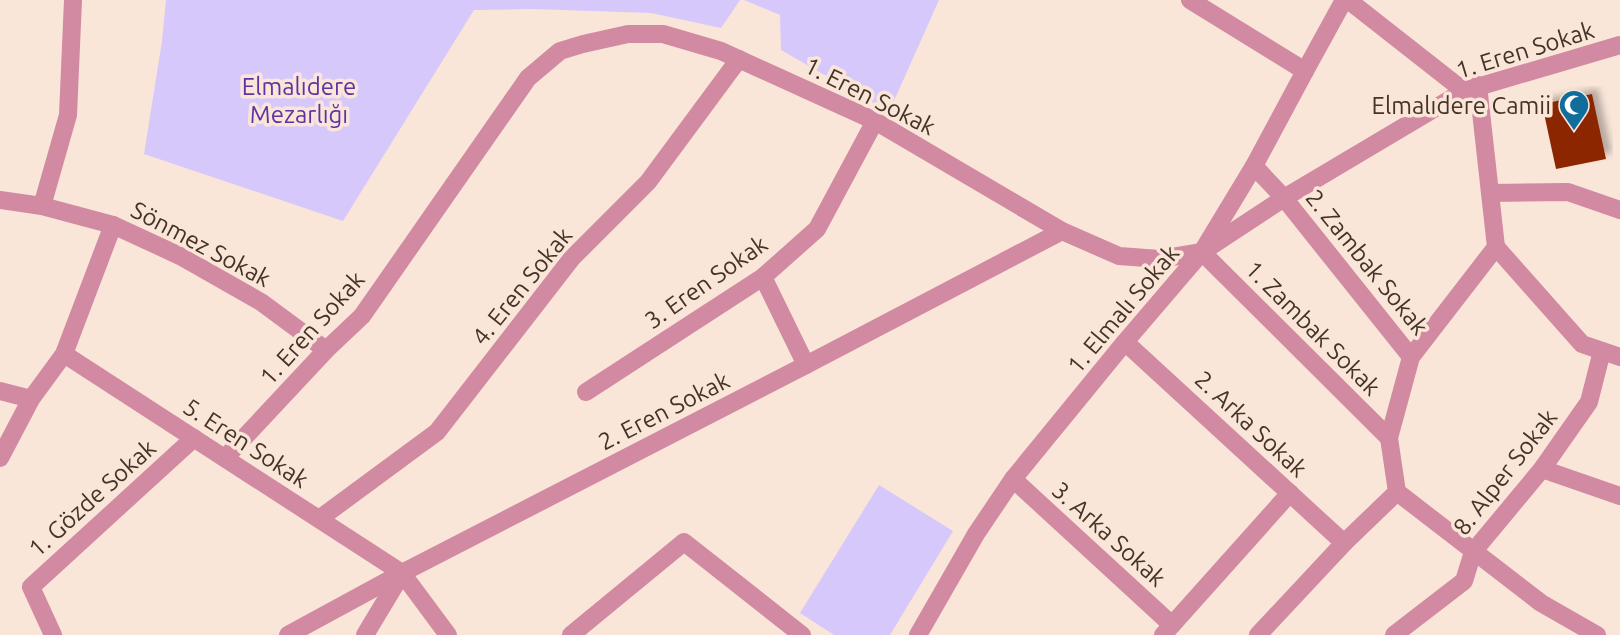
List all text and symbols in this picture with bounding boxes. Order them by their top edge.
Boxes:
street label: 1. Eren Sokak [1453,16,1597,84]
street label: 1. Eren Sokak [800,51,940,141]
park label: Elmalıdere Mezarlığı [242,73,356,128]
mosque icon: Elmalıdere Camii [1557,88,1591,132]
place label: Elmalıdere Camii [1372,92,1551,119]
street label: 2. Zambak Sokak [1300,184,1434,340]
street label: Sönmez Sokak [127,196,275,292]
street label: 4. Eren Sokak [466,222,578,350]
street label: 3. Eren Sokak [640,230,772,334]
street label: 1. Elmalı Sokak [1062,240,1184,378]
street label: 1. Zambak Sokak [1240,255,1386,401]
street label: 1. Eren Sokak [254,266,370,390]
street label: 2. Arka Sokak [1190,365,1312,483]
street label: 2. Eren Sokak [594,366,734,456]
street label: 5. Eren Sokak [179,393,313,493]
street label: 8. Alper Sokak [1448,404,1562,540]
street label: 1. Gözde Sokak [23,434,161,562]
street label: 3. Arka Sokak [1047,476,1171,592]

